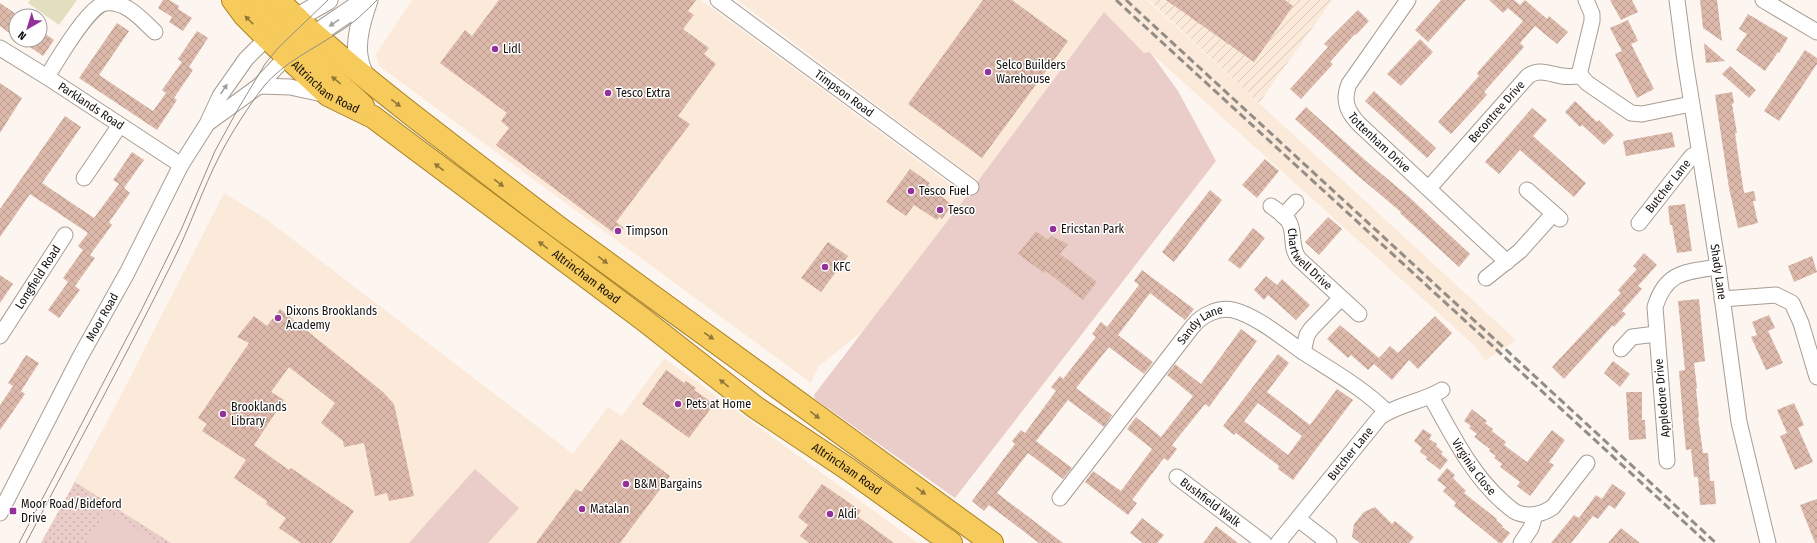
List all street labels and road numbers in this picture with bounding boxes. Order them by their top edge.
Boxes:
street label: Altrincham Road [289,58,362,116]
street label: Timpson Road [812,67,876,120]
street label: Becontree Drive [1465,78,1528,145]
street label: Parklands Road [56,79,127,133]
street label: Tottenham Drive [1345,110,1413,175]
street label: Butcher Lane [1643,156,1694,216]
street label: Chartwell Drive [1285,227,1335,293]
street label: Longfield Road [12,243,63,312]
street label: Shady Lane [1707,243,1729,301]
street label: Altrincham Road [549,247,623,307]
street label: Moor Road [83,291,121,344]
street label: Sandy Lane [1174,303,1224,347]
street label: Appledore Drive [1652,358,1672,438]
street label: Butcher Lane [1325,424,1376,483]
street label: Virginia Close [1449,436,1499,498]
street label: Altrincham Road [809,440,884,498]
street label: Bushfield Walk [1178,475,1244,530]

